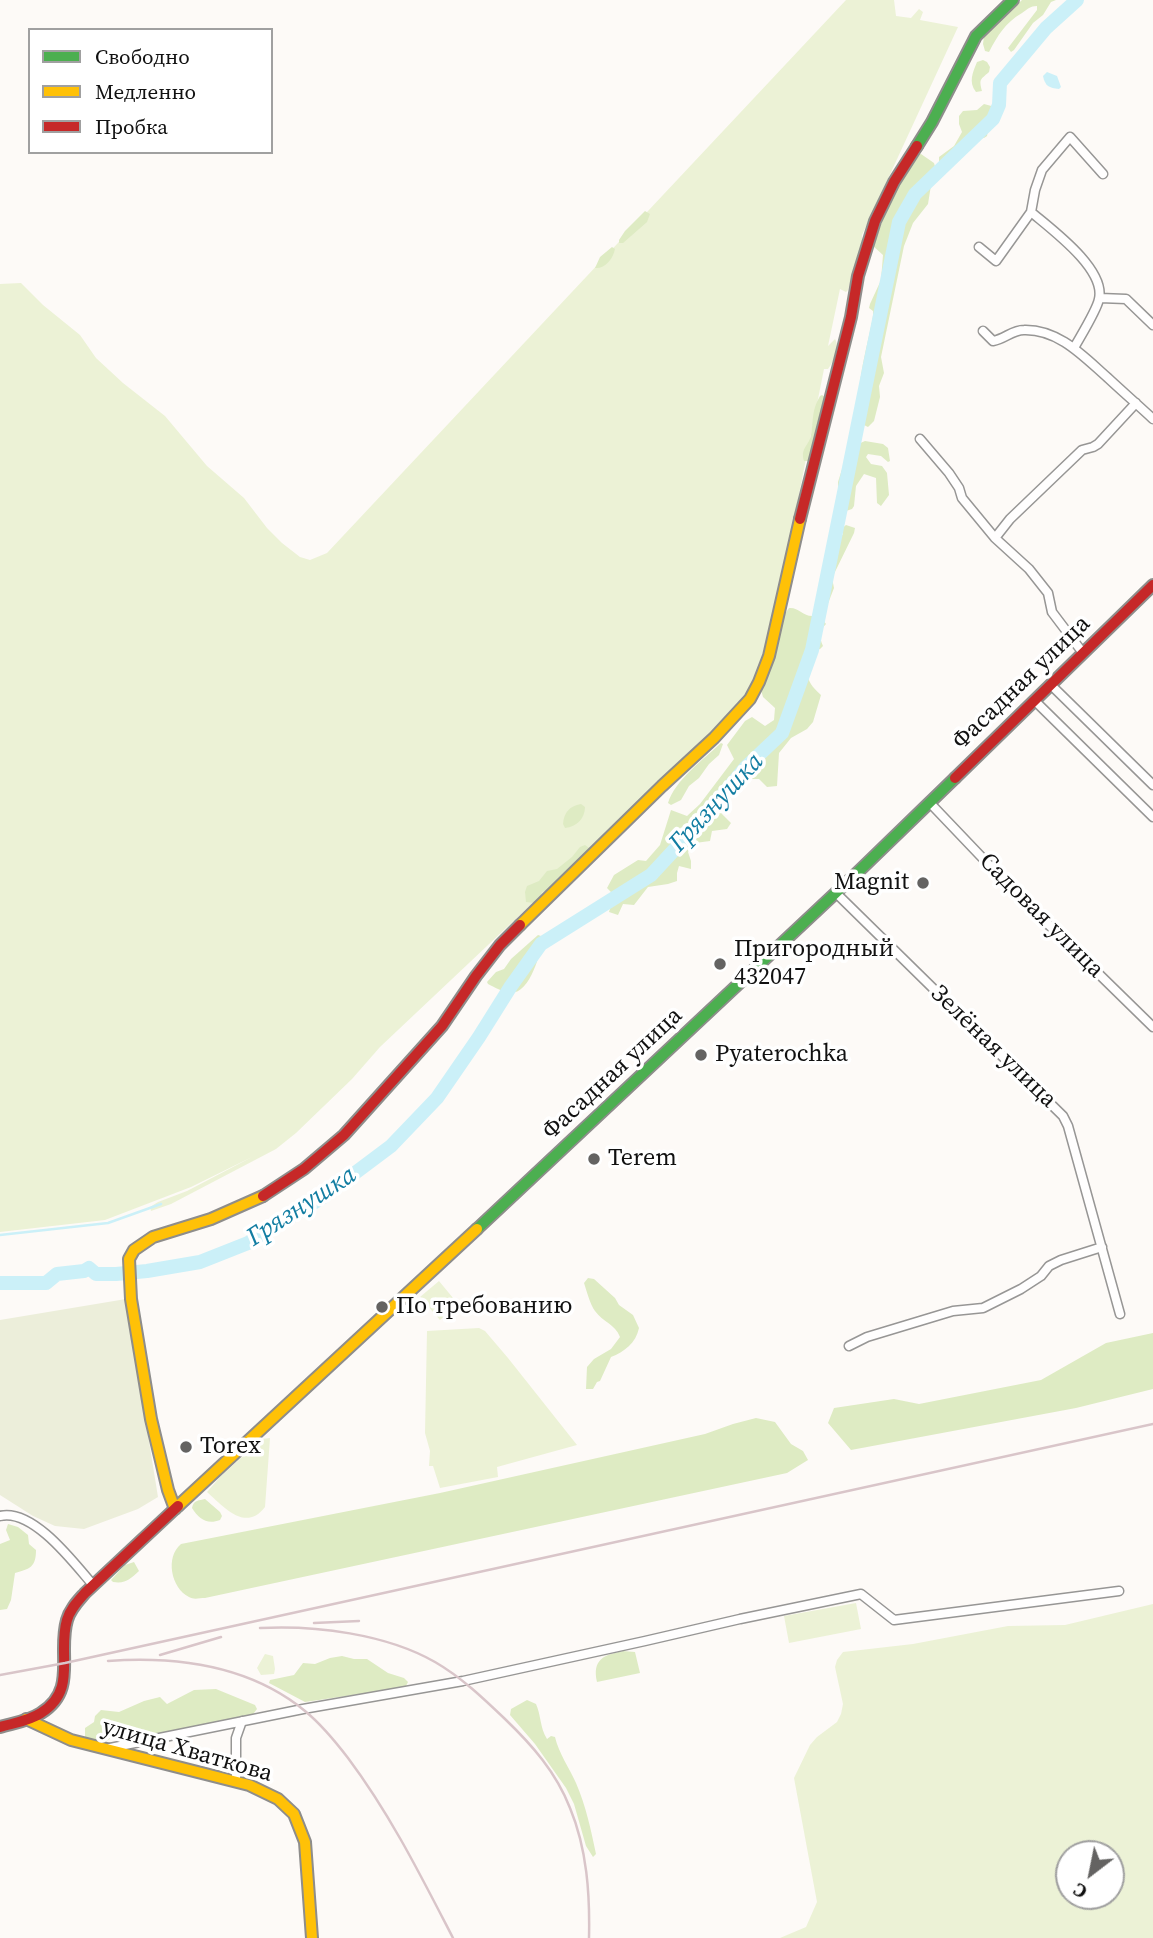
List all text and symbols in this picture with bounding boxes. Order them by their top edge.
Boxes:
legend [28,28,273,154]
text: Свободно [95,42,190,71]
text: Медленно [95,77,196,106]
text: Пробка [95,112,168,141]
street label: Фасадная улица [947,610,1097,756]
water label: Грязнушка [663,747,771,859]
street label: Садовая улица [973,848,1109,984]
place label: Magnit [834,869,909,897]
marker: Magnit [915,875,931,891]
place label: Пригородный 432047 [734,936,894,992]
marker: Пригородный 432047 [712,956,728,972]
street label: Зелёная улица [924,980,1062,1114]
street label: Фасадная улица [537,1002,689,1146]
place label: Pyaterochka [715,1041,848,1069]
marker: Pyaterochka [693,1047,709,1063]
place label: Terem [608,1145,677,1173]
marker: Terem [586,1151,602,1167]
water label: Грязнушка [241,1160,363,1254]
place label: По требованию [396,1293,572,1321]
marker: По требованию [374,1299,390,1315]
place label: Torex [200,1433,261,1461]
marker: Torex [178,1439,194,1455]
street label: улица Хваткова [98,1713,276,1789]
north arrow [1055,1840,1125,1910]
text: С [1068,1877,1092,1905]

